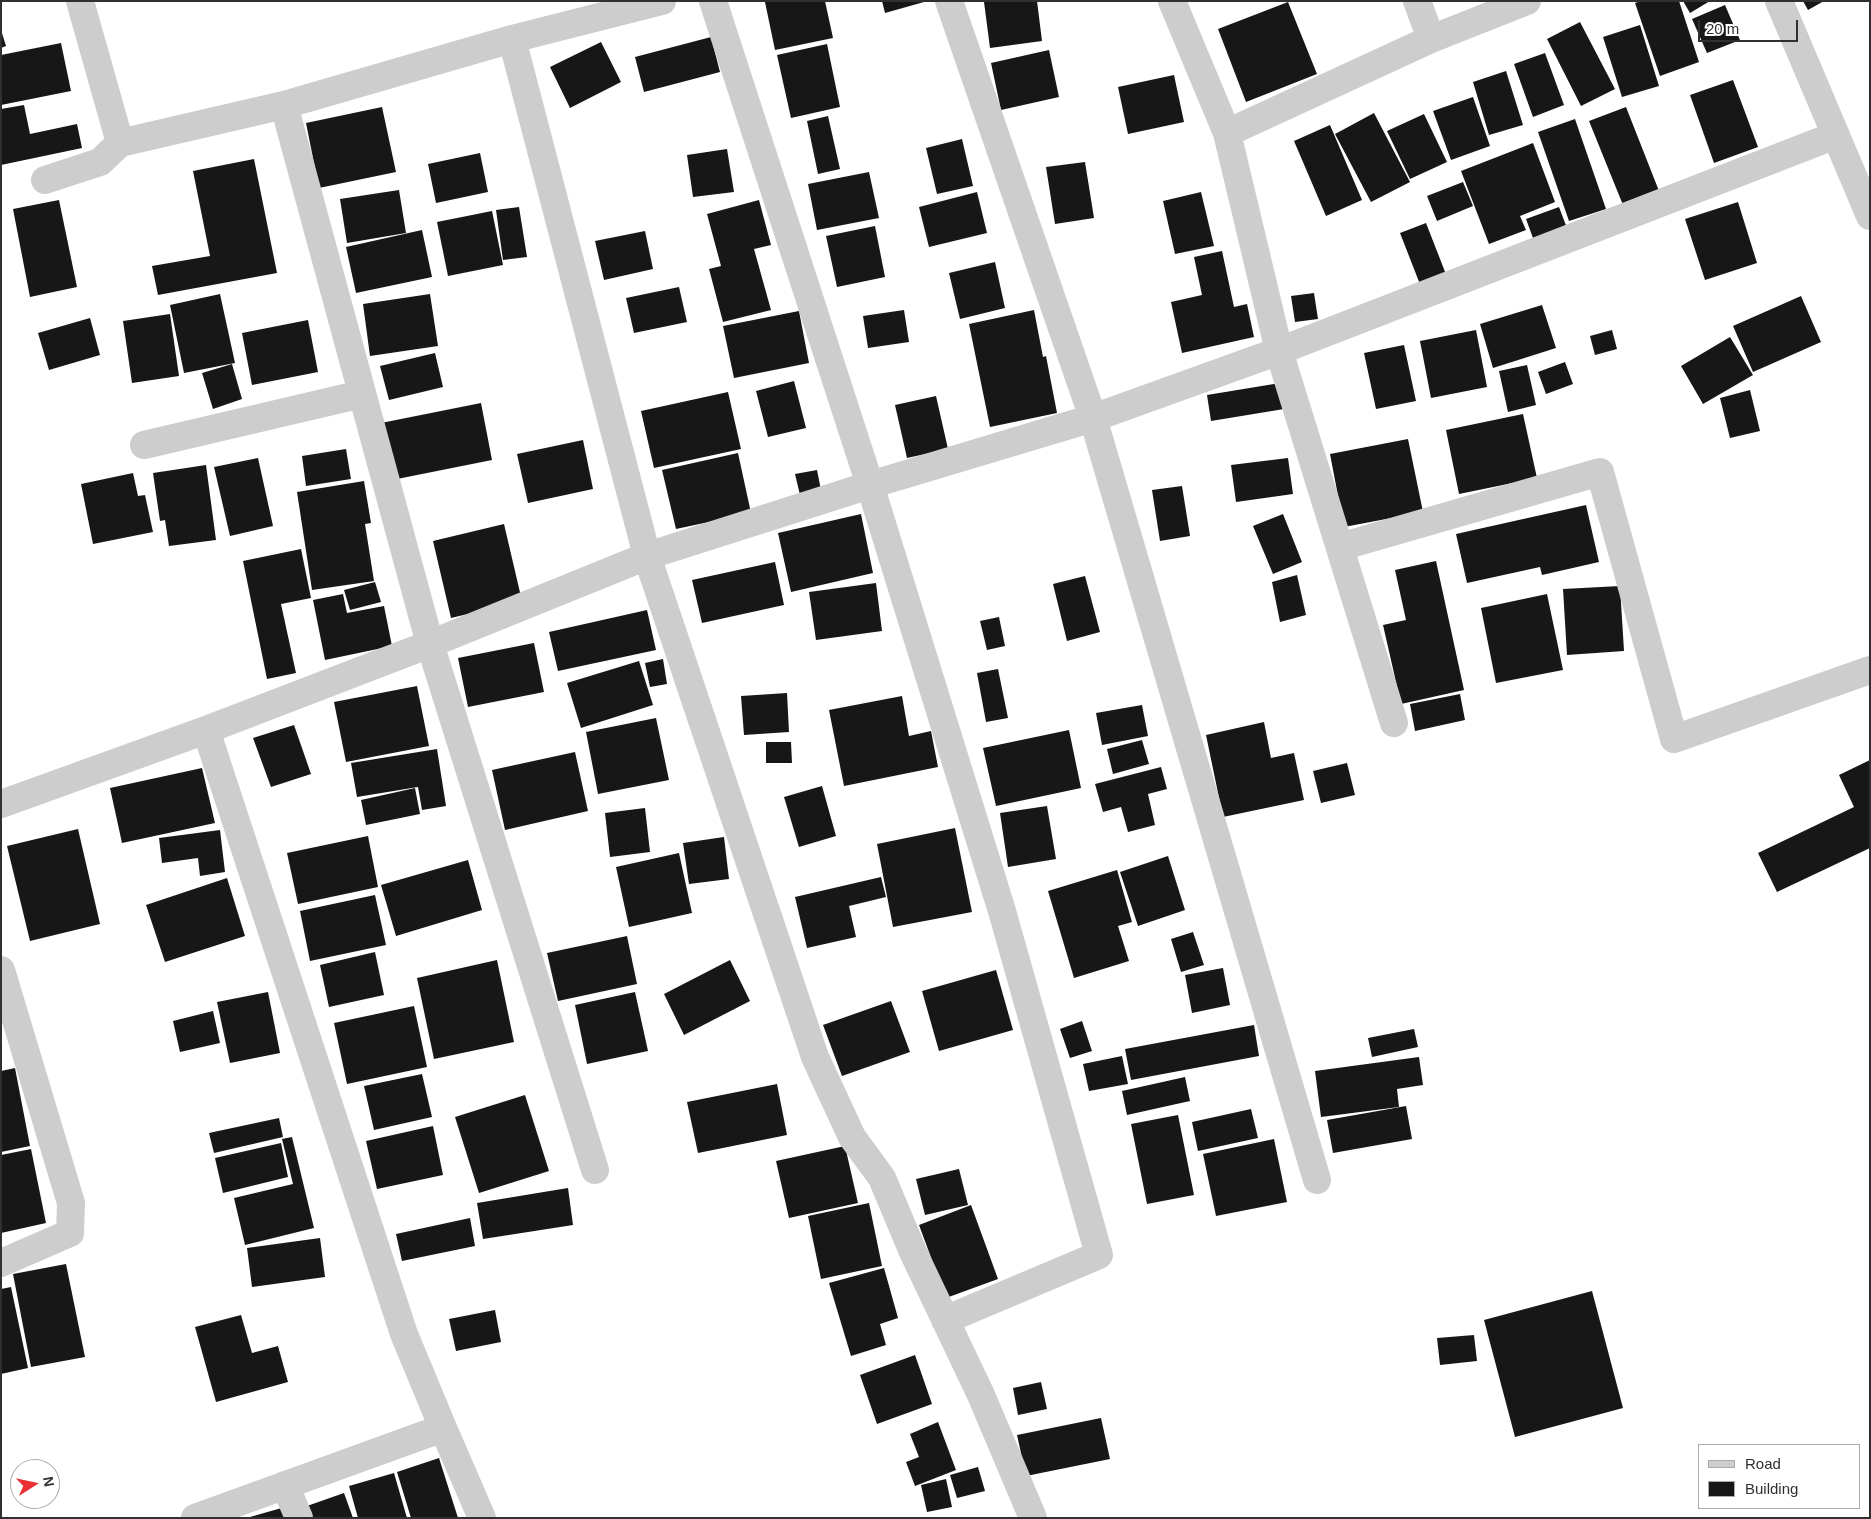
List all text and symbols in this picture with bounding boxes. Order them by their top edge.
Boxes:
scale bar [1701,10,1801,42]
text: 20 m [1706,20,1739,37]
legend [1698,1444,1861,1509]
text: Road [1745,1455,1781,1472]
north arrow [10,1459,60,1509]
text: N [40,1475,58,1488]
text: Building [1745,1480,1798,1497]

